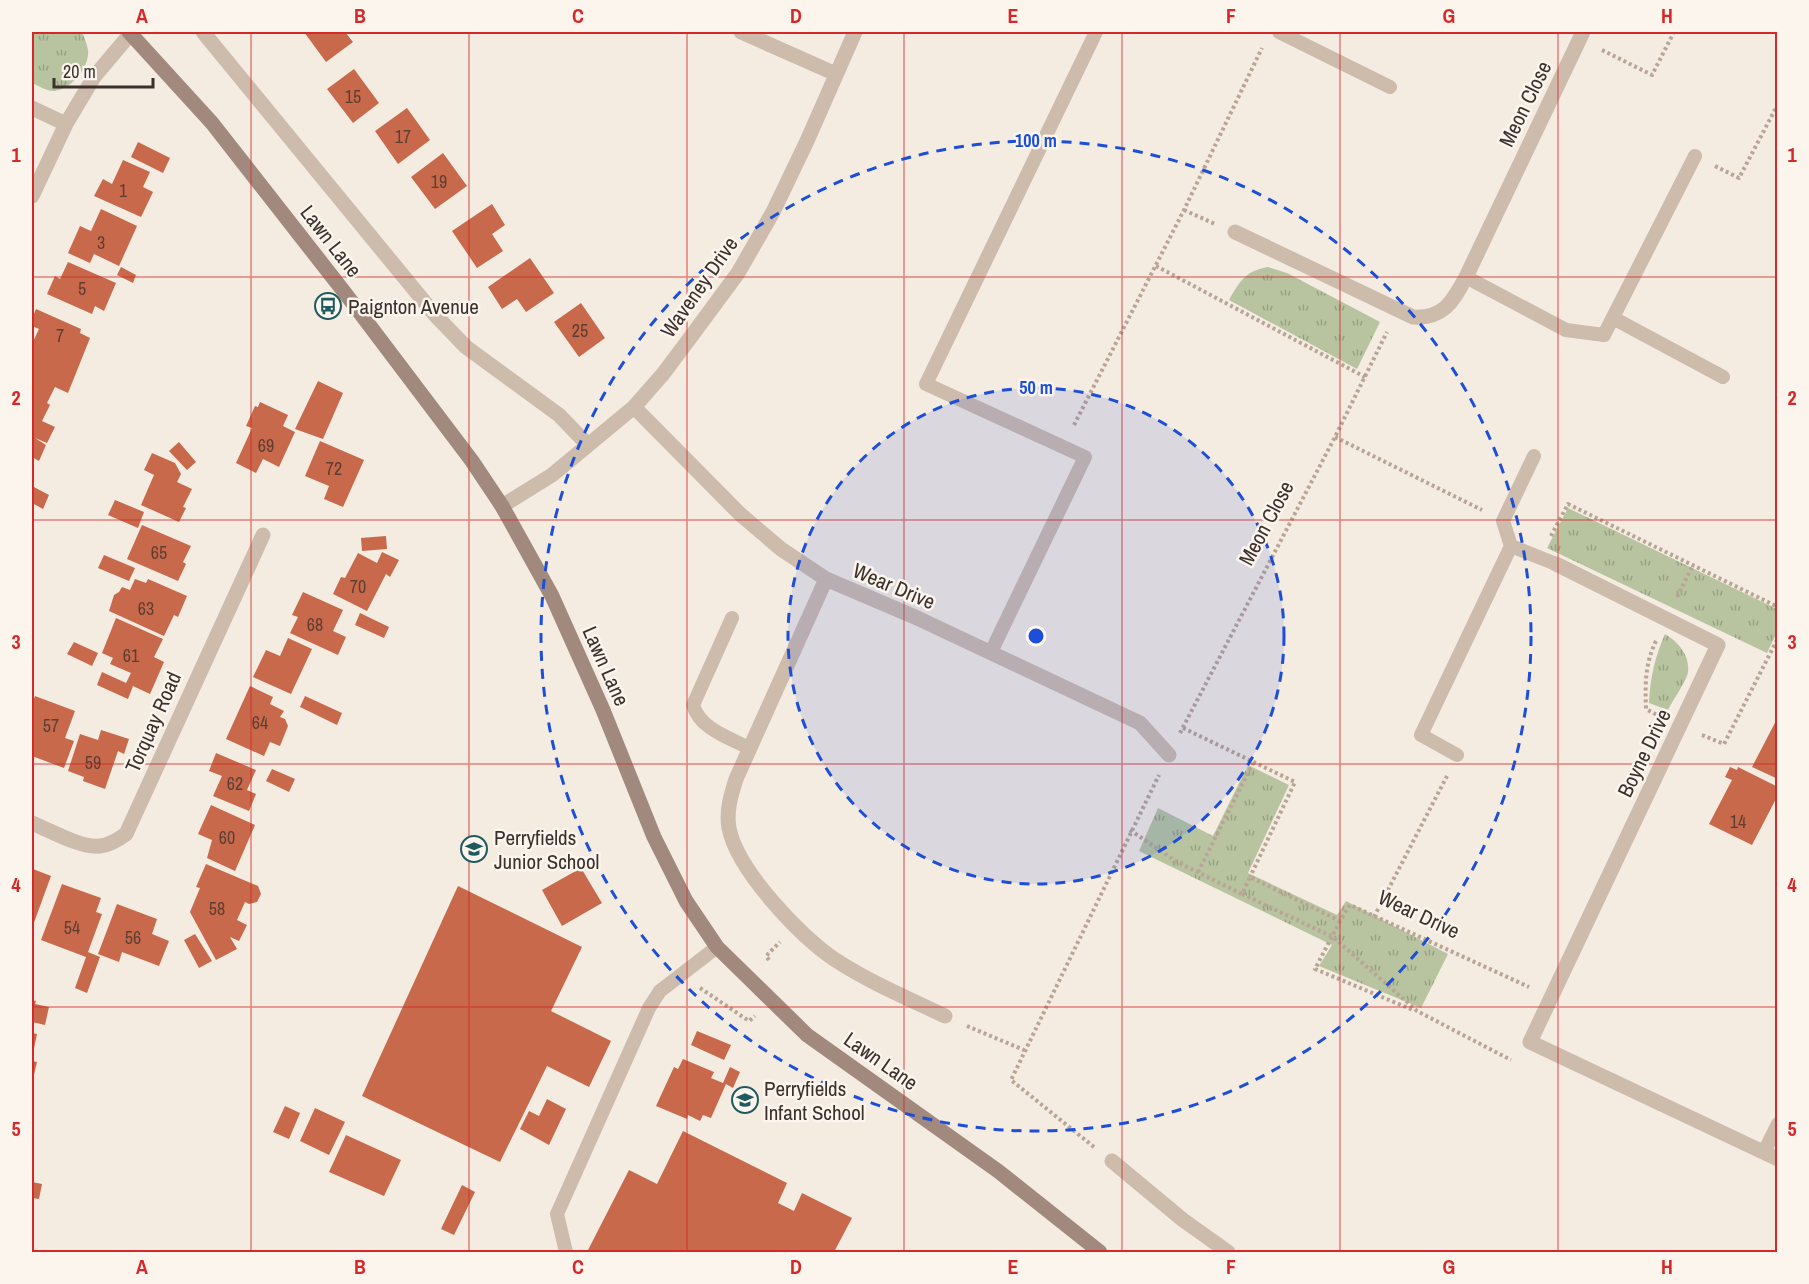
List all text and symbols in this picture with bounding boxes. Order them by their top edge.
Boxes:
text: A [136,2,148,29]
text: B [354,2,366,29]
text: C [572,2,584,29]
text: D [790,2,802,29]
text: E [1008,2,1019,29]
text: F [1226,2,1236,29]
text: G [1443,2,1455,29]
text: H [1661,2,1673,29]
scale bar [54,51,153,89]
street label: Meon Close [1492,56,1558,152]
text: 20 m [63,59,96,84]
house number: 15 [345,84,361,109]
house number: 17 [395,124,411,149]
text: 100 m [1015,128,1057,153]
text: 1 [11,141,21,168]
text: 1 [1787,141,1797,168]
house number: 19 [431,169,447,194]
house number: 1 [119,178,128,203]
street label: Lawn Lane [294,199,368,283]
house number: 3 [97,230,105,255]
street label: Waveney Drive [654,231,744,343]
house number: 5 [78,276,86,301]
bus stop icon: Paignton Avenue [313,291,343,321]
place label: Paignton Avenue [348,292,479,321]
house number: 25 [572,318,588,343]
house number: 7 [56,323,64,348]
text: 50 m [1019,375,1053,400]
text: 2 [11,384,21,411]
text: 2 [1787,384,1797,411]
house number: 69 [258,433,274,458]
house number: 72 [326,456,342,481]
street label: Meon Close [1232,476,1300,570]
house number: 65 [151,540,167,565]
street label: Wear Drive [848,556,940,616]
house number: 70 [350,574,366,599]
house number: 63 [138,596,154,621]
house number: 68 [307,612,323,637]
street label: Lawn Lane [576,622,636,710]
centre of rings [1026,626,1046,646]
text: 3 [11,628,21,655]
text: 3 [1787,628,1797,655]
house number: 61 [123,643,140,668]
street label: Torquay Road [118,667,188,777]
street label: Boyne Drive [1610,704,1678,802]
house number: 64 [252,710,268,735]
house number: 57 [43,713,59,738]
house number: 59 [85,750,101,775]
house number: 62 [227,771,243,796]
house number: 14 [1730,809,1746,834]
place label: Perryfields Junior School [494,823,599,876]
house number: 60 [219,825,235,850]
school or university icon: Perryfields Junior School [459,834,489,864]
text: 4 [11,871,21,898]
text: 4 [1787,871,1797,898]
street label: Wear Drive [1374,883,1464,945]
house number: 58 [209,896,225,921]
house number: 54 [64,915,80,940]
house number: 56 [125,925,141,950]
street label: Lawn Lane [838,1025,924,1097]
place label: Perryfields Infant School [764,1074,865,1127]
school or university icon: Perryfields Infant School [730,1085,760,1115]
text: 5 [11,1115,21,1142]
text: 5 [1787,1115,1797,1142]
text: A [136,1253,148,1280]
text: B [354,1253,366,1280]
text: C [572,1253,584,1280]
text: D [790,1253,802,1280]
text: E [1008,1253,1019,1280]
text: F [1226,1253,1236,1280]
text: G [1443,1253,1455,1280]
text: H [1661,1253,1673,1280]

